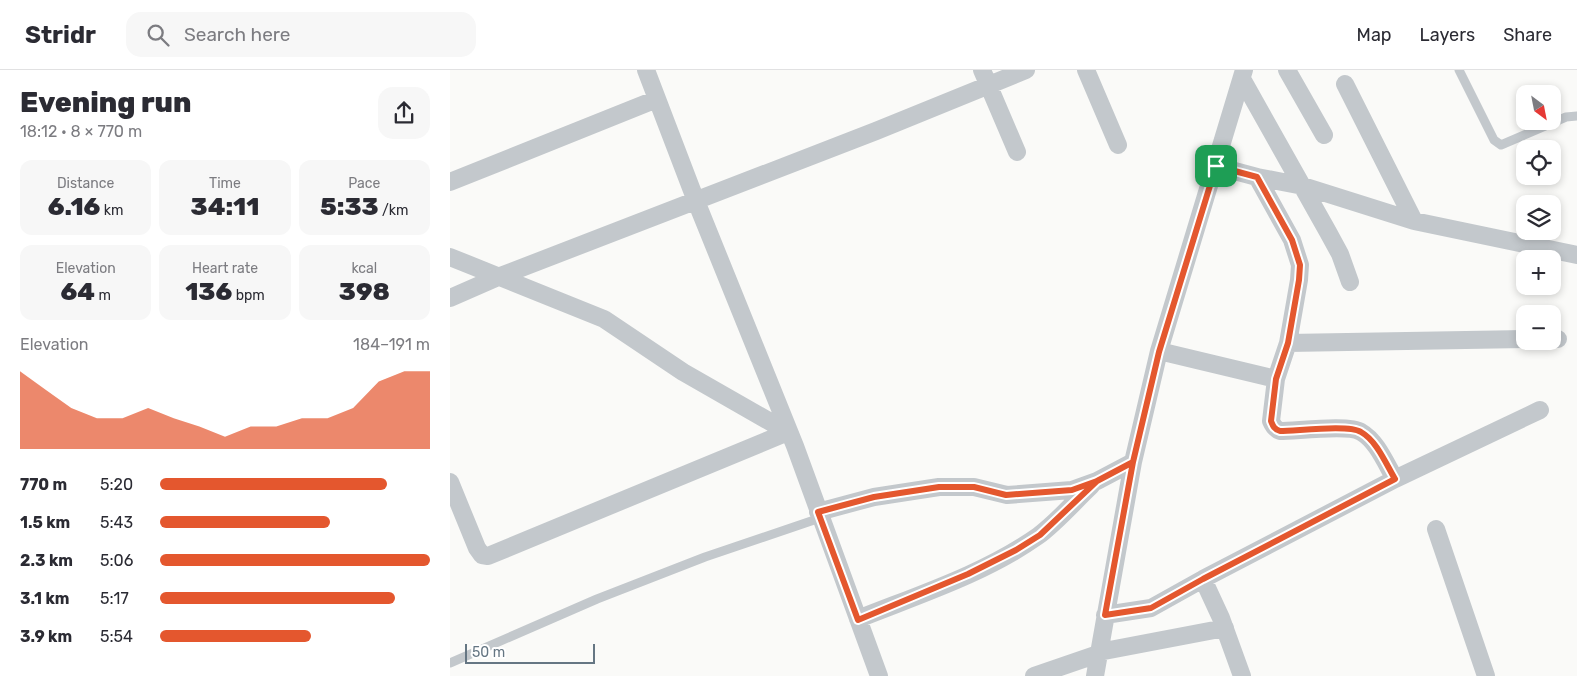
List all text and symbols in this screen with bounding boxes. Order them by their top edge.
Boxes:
search box [126,12,476,57]
text: Stridr [25,21,96,49]
icon: search [144,21,172,49]
text: Search here [184,23,291,46]
text: Map [1357,24,1392,46]
text: Layers [1420,24,1475,46]
text: Share [1503,24,1552,46]
north arrow [1516,85,1561,130]
map controls [1516,85,1561,350]
text: Evening run [20,86,191,119]
button: share [378,87,430,139]
text: 18:12 · 8 × 770 m [20,122,142,141]
button: locate [1516,140,1561,185]
pin [1195,145,1237,187]
icon: arrive [1202,152,1230,180]
text: Distance [57,175,114,192]
text: Time [209,175,241,192]
text: Pace [348,175,380,192]
text: 6.16 [48,192,100,221]
text: 34:11 [191,192,259,221]
text: 5:33 [320,192,379,221]
button: layers [1516,195,1561,240]
text: km [100,202,124,219]
text: /km [379,202,409,219]
button: + [1516,250,1561,295]
text: Elevation [56,260,116,277]
text: Heart rate [192,260,258,277]
text: kcal [351,260,377,277]
text: 64 [60,277,95,306]
text: 136 [185,277,232,306]
text: 398 [339,277,390,306]
text: m [95,287,111,304]
text: bpm [232,287,265,304]
button: − [1516,305,1561,350]
text: Elevation [20,335,89,354]
text: 184–191 m [353,335,430,354]
text: 770 m [20,475,67,494]
text: 5:20 [100,475,133,494]
text: 1.5 km [20,513,70,532]
text: 5:43 [100,513,133,532]
text: 2.3 km [20,551,73,570]
text: 5:06 [100,551,133,570]
text: 3.1 km [20,589,69,608]
text: 5:17 [100,589,129,608]
text: 3.9 km [20,627,72,646]
text: 5:54 [100,627,133,646]
scale bar [465,641,595,664]
text: 50 m [472,644,505,661]

